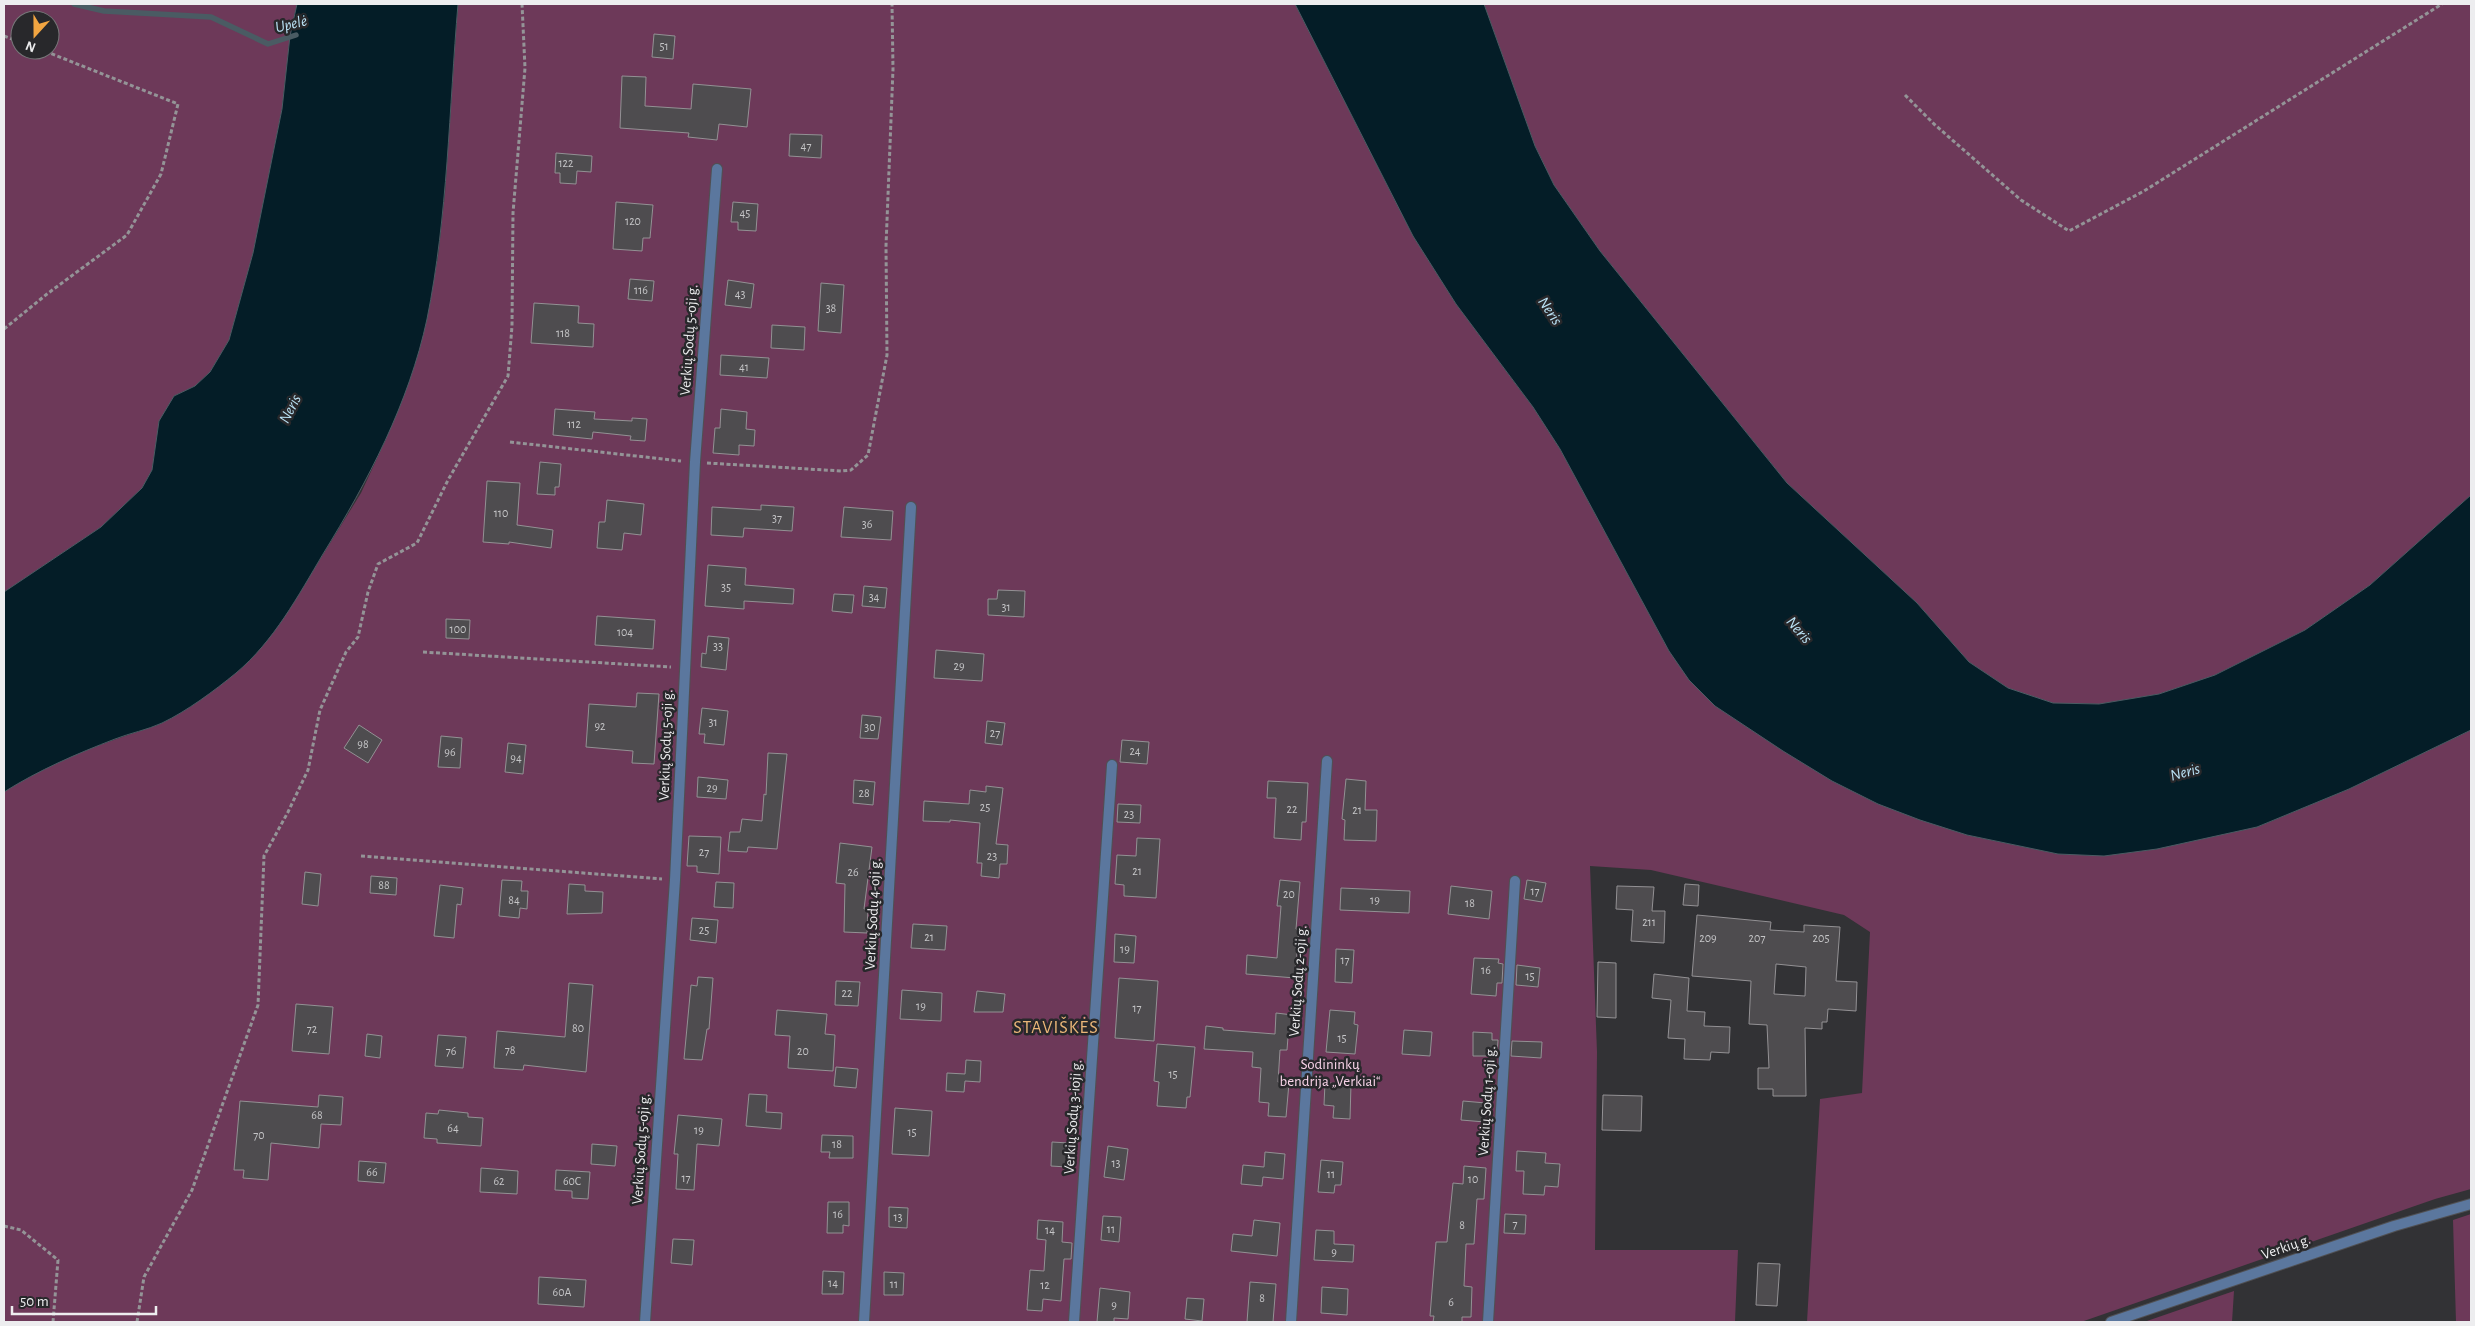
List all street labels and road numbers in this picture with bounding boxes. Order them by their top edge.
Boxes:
street label: Verkių Sodų 5-oji g. [678,284,700,396]
street label: Verkių Sodų 5-oji g. [657,689,675,801]
street label: Verkių Sodų 4-oji g. [863,858,883,970]
street label: Verkių Sodų 2-oji g. [1287,925,1309,1037]
street label: Verkių Sodų 1-oji g. [1476,1046,1498,1156]
street label: Verkių Sodų 3-ioji g. [1062,1059,1084,1175]
street label: Verkių Sodų 5-oji g. [630,1093,652,1205]
street label: Verkių g. [2259,1232,2313,1262]

